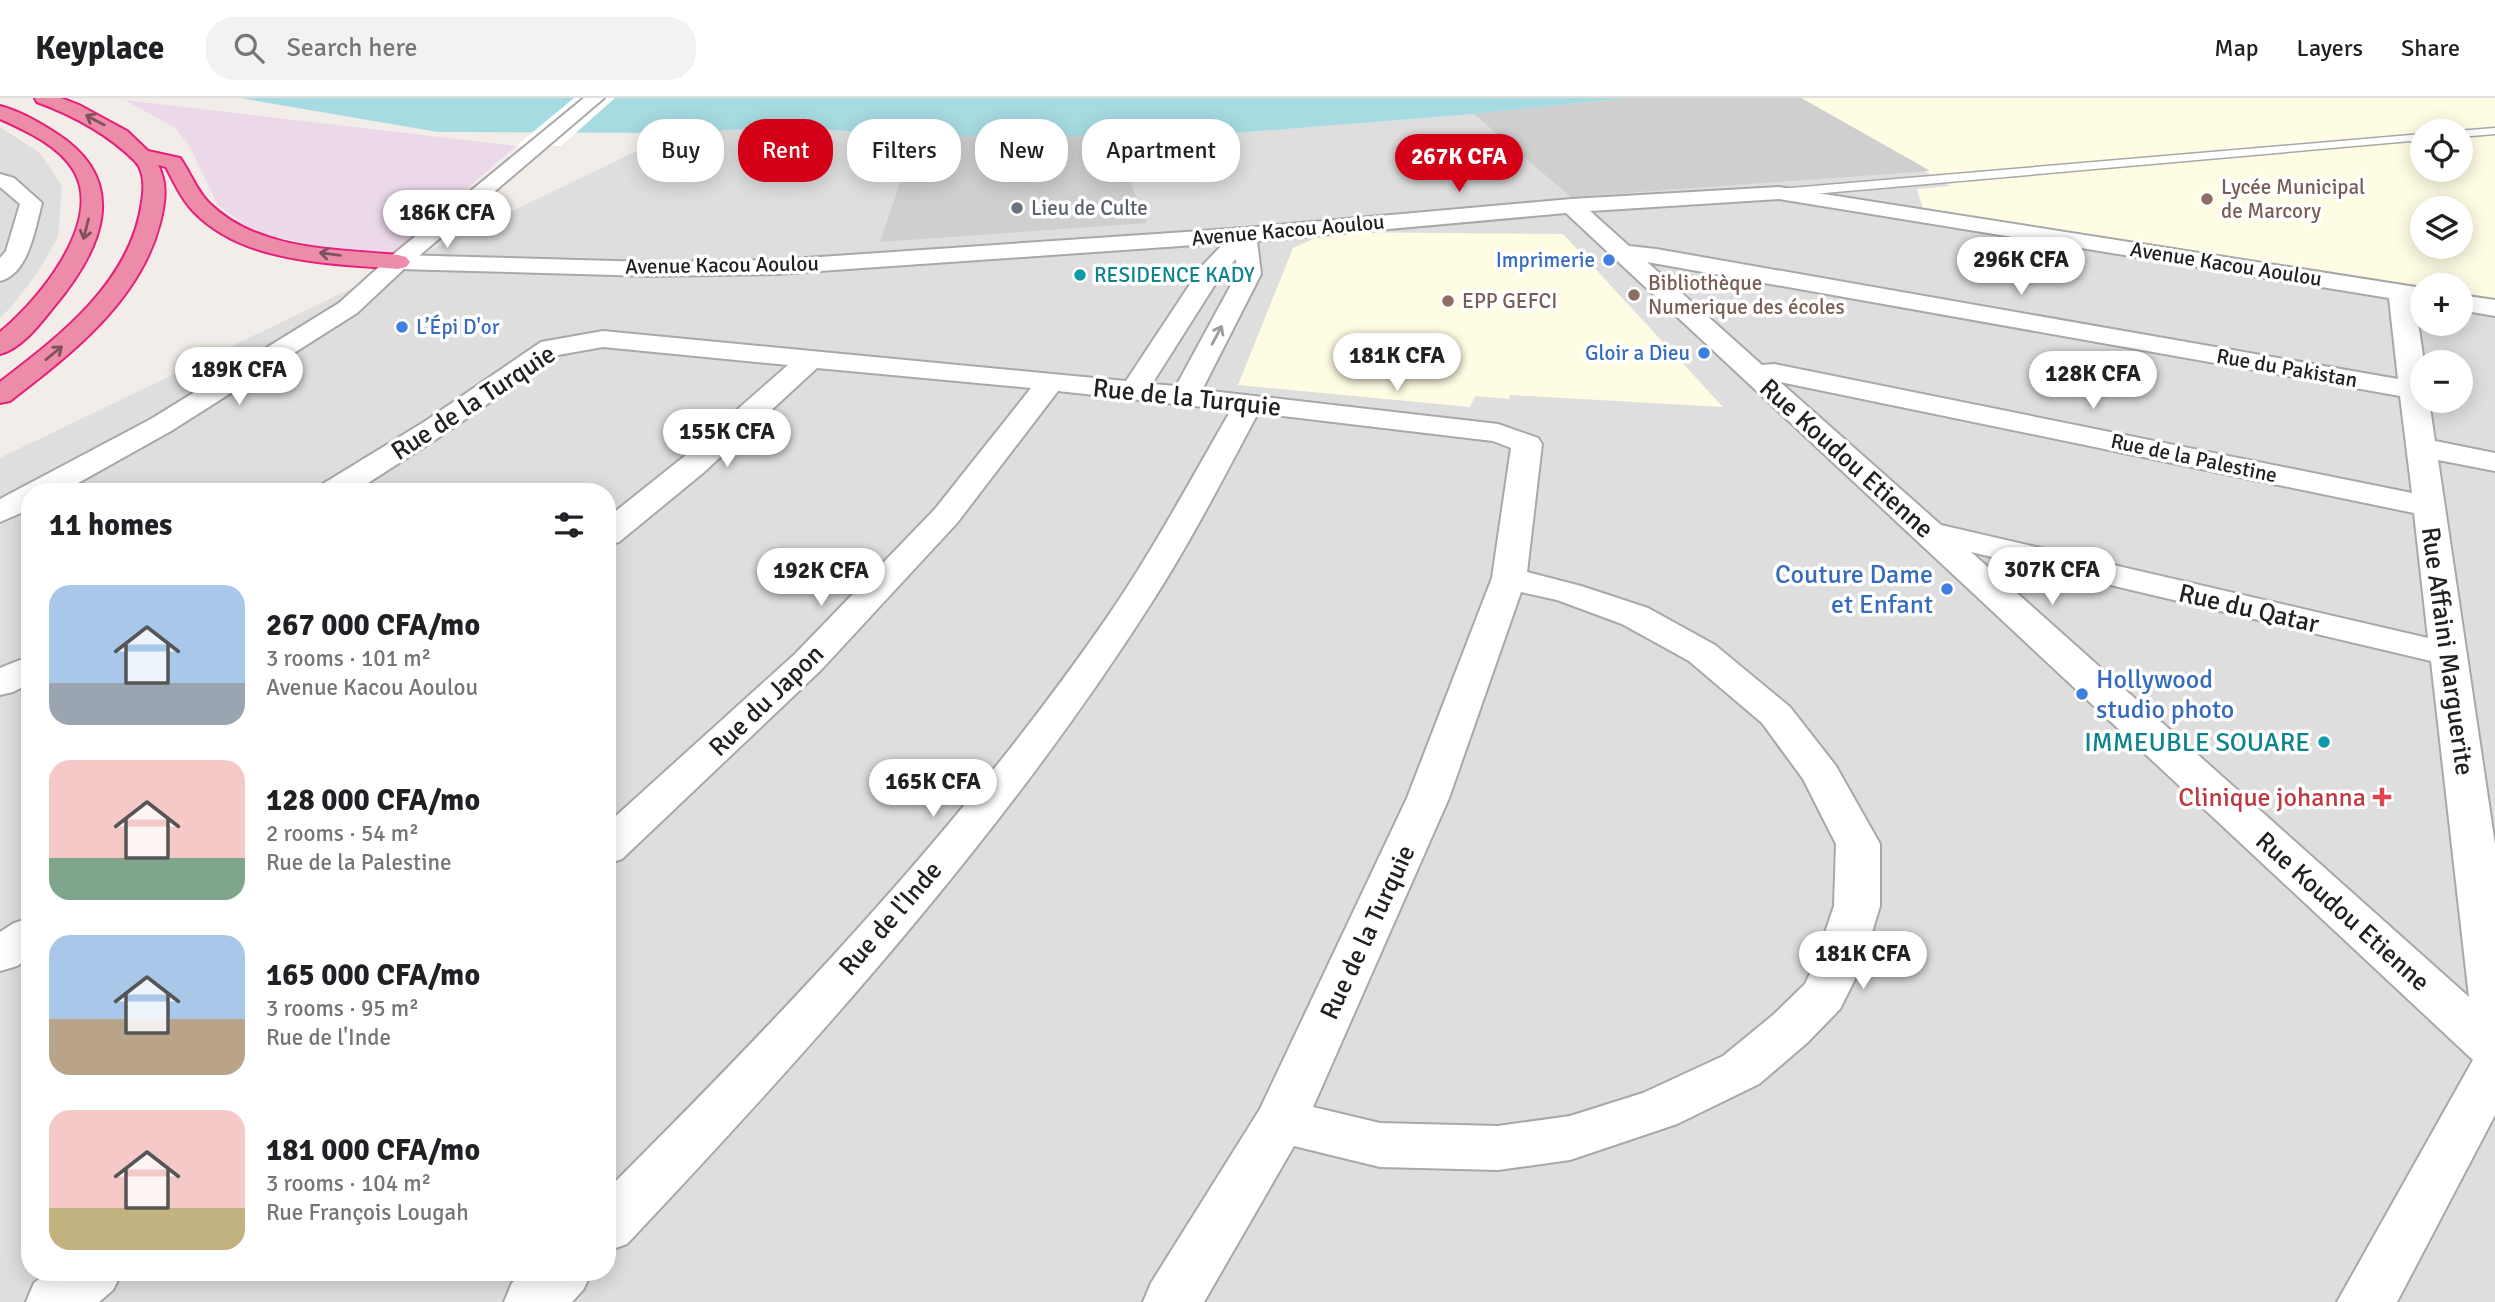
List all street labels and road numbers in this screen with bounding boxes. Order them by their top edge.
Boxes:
street label: Avenue Kacou Aoulou [1190,209,1386,251]
street label: Avenue Kacou Aoulou [2128,236,2324,292]
street label: Avenue Kacou Aoulou [625,250,819,280]
street label: Rue de la Turquie [386,338,562,468]
street label: Rue du Pakistan [2214,343,2360,393]
street label: Rue de la Turquie [1091,372,1283,424]
street label: Rue Koudou Etienne [1753,372,1940,545]
street label: Rue de la Palestine [2108,428,2280,488]
street label: Rue Affaini Marguerite [2414,525,2480,777]
street label: Rue du Qatar [2176,577,2322,641]
street label: Rue du Japon [703,638,831,763]
street label: Rue Koudou Etienne [2249,825,2436,998]
street label: Rue de la Turquie [1313,840,1422,1025]
street label: Rue de l'Inde [832,855,949,982]

